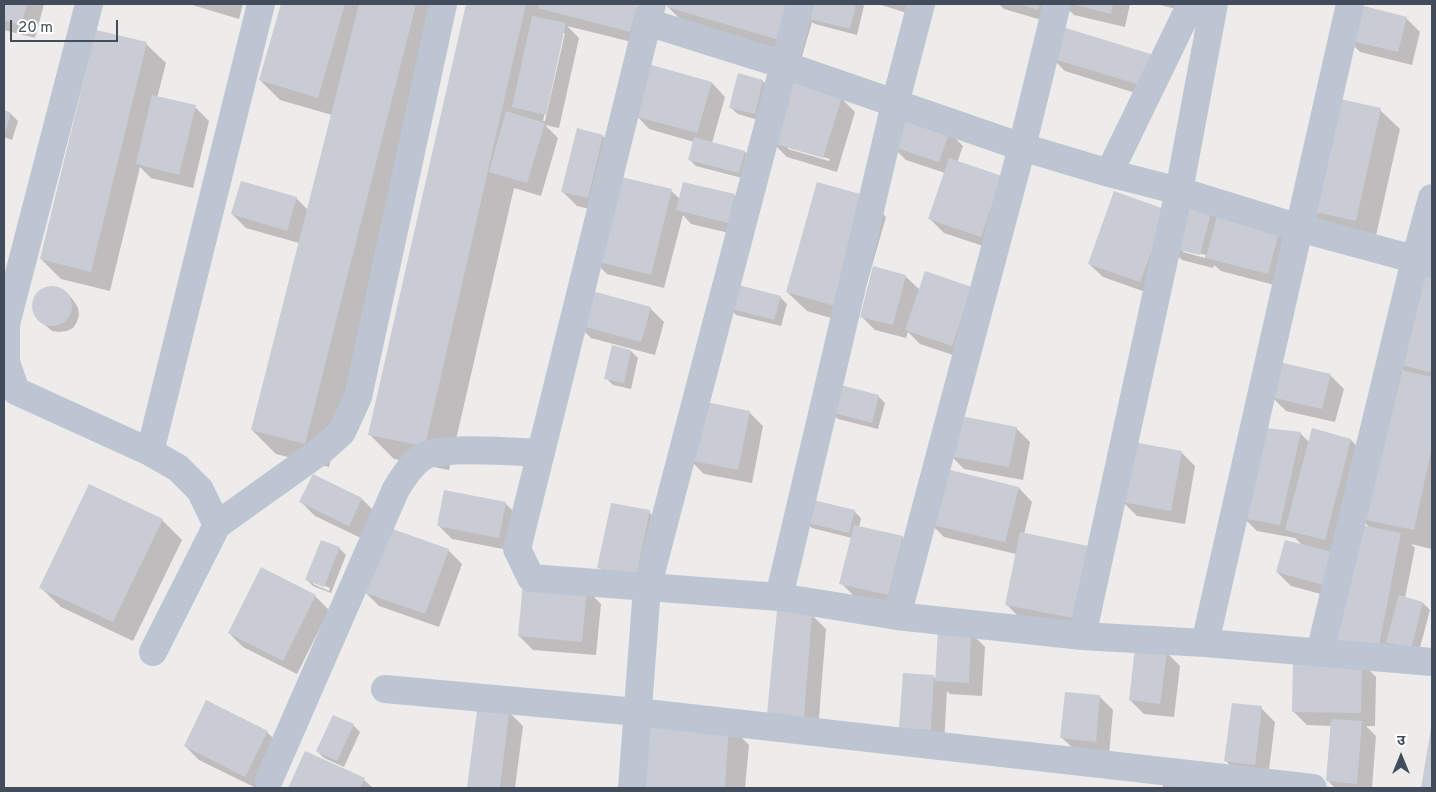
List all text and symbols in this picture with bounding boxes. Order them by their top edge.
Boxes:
scale bar [12,10,120,42]
text: 20 m [18,19,53,38]
north arrow [1376,732,1426,782]
text: उ [1397,733,1405,750]

